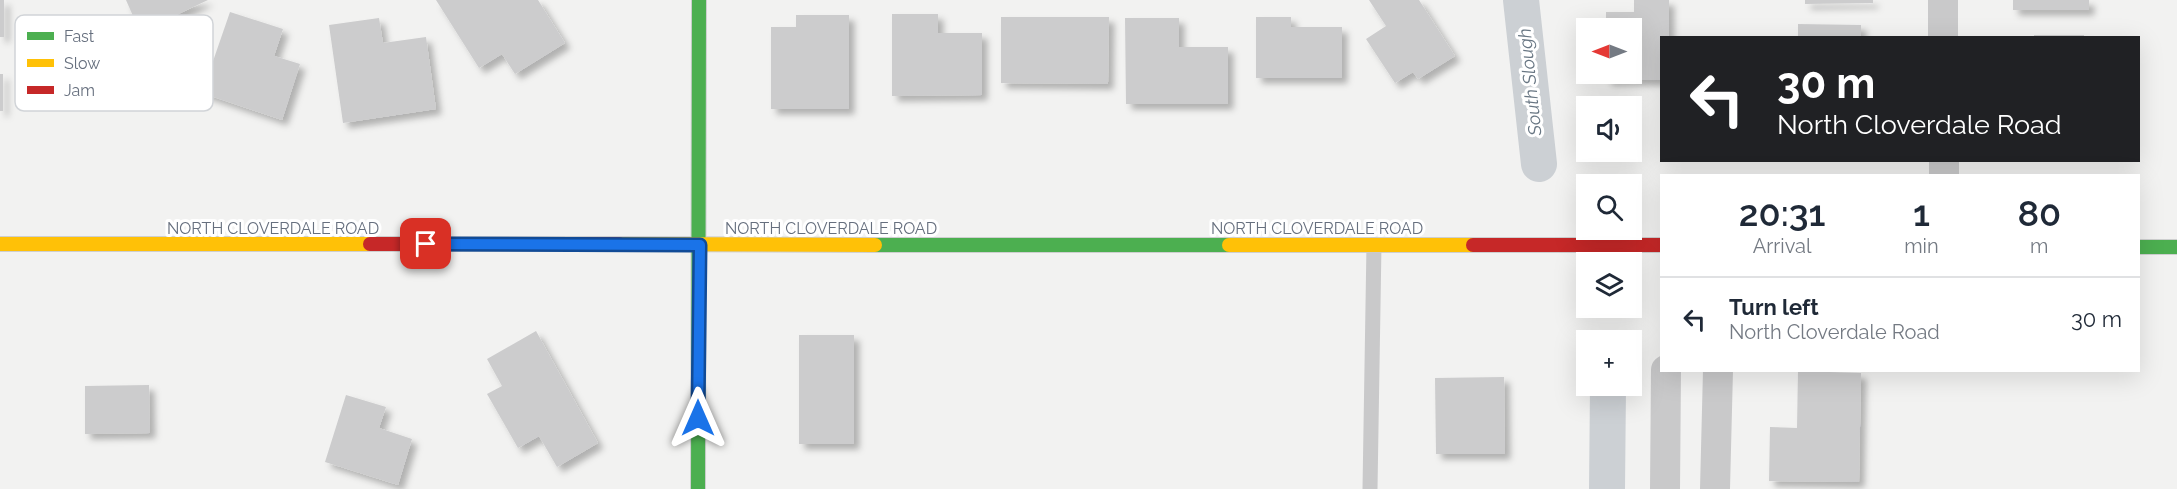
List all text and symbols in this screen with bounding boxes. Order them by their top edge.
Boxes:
legend [15,15,213,111]
north arrow [1576,18,1642,84]
map controls [1576,18,1642,396]
text: Fast [64,27,95,46]
water label: South Slough [1513,27,1546,138]
text: Slow [64,54,100,73]
text: 30 m [1777,59,1875,108]
icon: left [1678,60,1756,138]
text: Jam [64,81,95,100]
button: sound [1576,96,1642,162]
text: North Cloverdale Road [1777,109,2061,140]
button: search [1576,174,1642,240]
text: 20:31 [1739,192,1825,234]
text: 1 [1913,192,1930,234]
text: 80 [2017,192,2061,234]
pin [400,218,451,269]
street label: NORTH CLOVERDALE ROAD [167,219,379,238]
street label: NORTH CLOVERDALE ROAD [725,219,937,238]
street label: NORTH CLOVERDALE ROAD [1211,219,1423,238]
icon: arrive [409,227,442,260]
text: Arrival [1753,234,1811,258]
text: min [1904,234,1939,258]
text: m [2030,234,2048,258]
button: layers [1576,252,1642,318]
text: Turn left [1729,294,1819,320]
icon: left [1678,303,1711,336]
text: 30 m [2071,306,2122,332]
text: North Cloverdale Road [1729,320,1940,344]
button: + [1576,330,1642,396]
position arrow [666,386,730,450]

